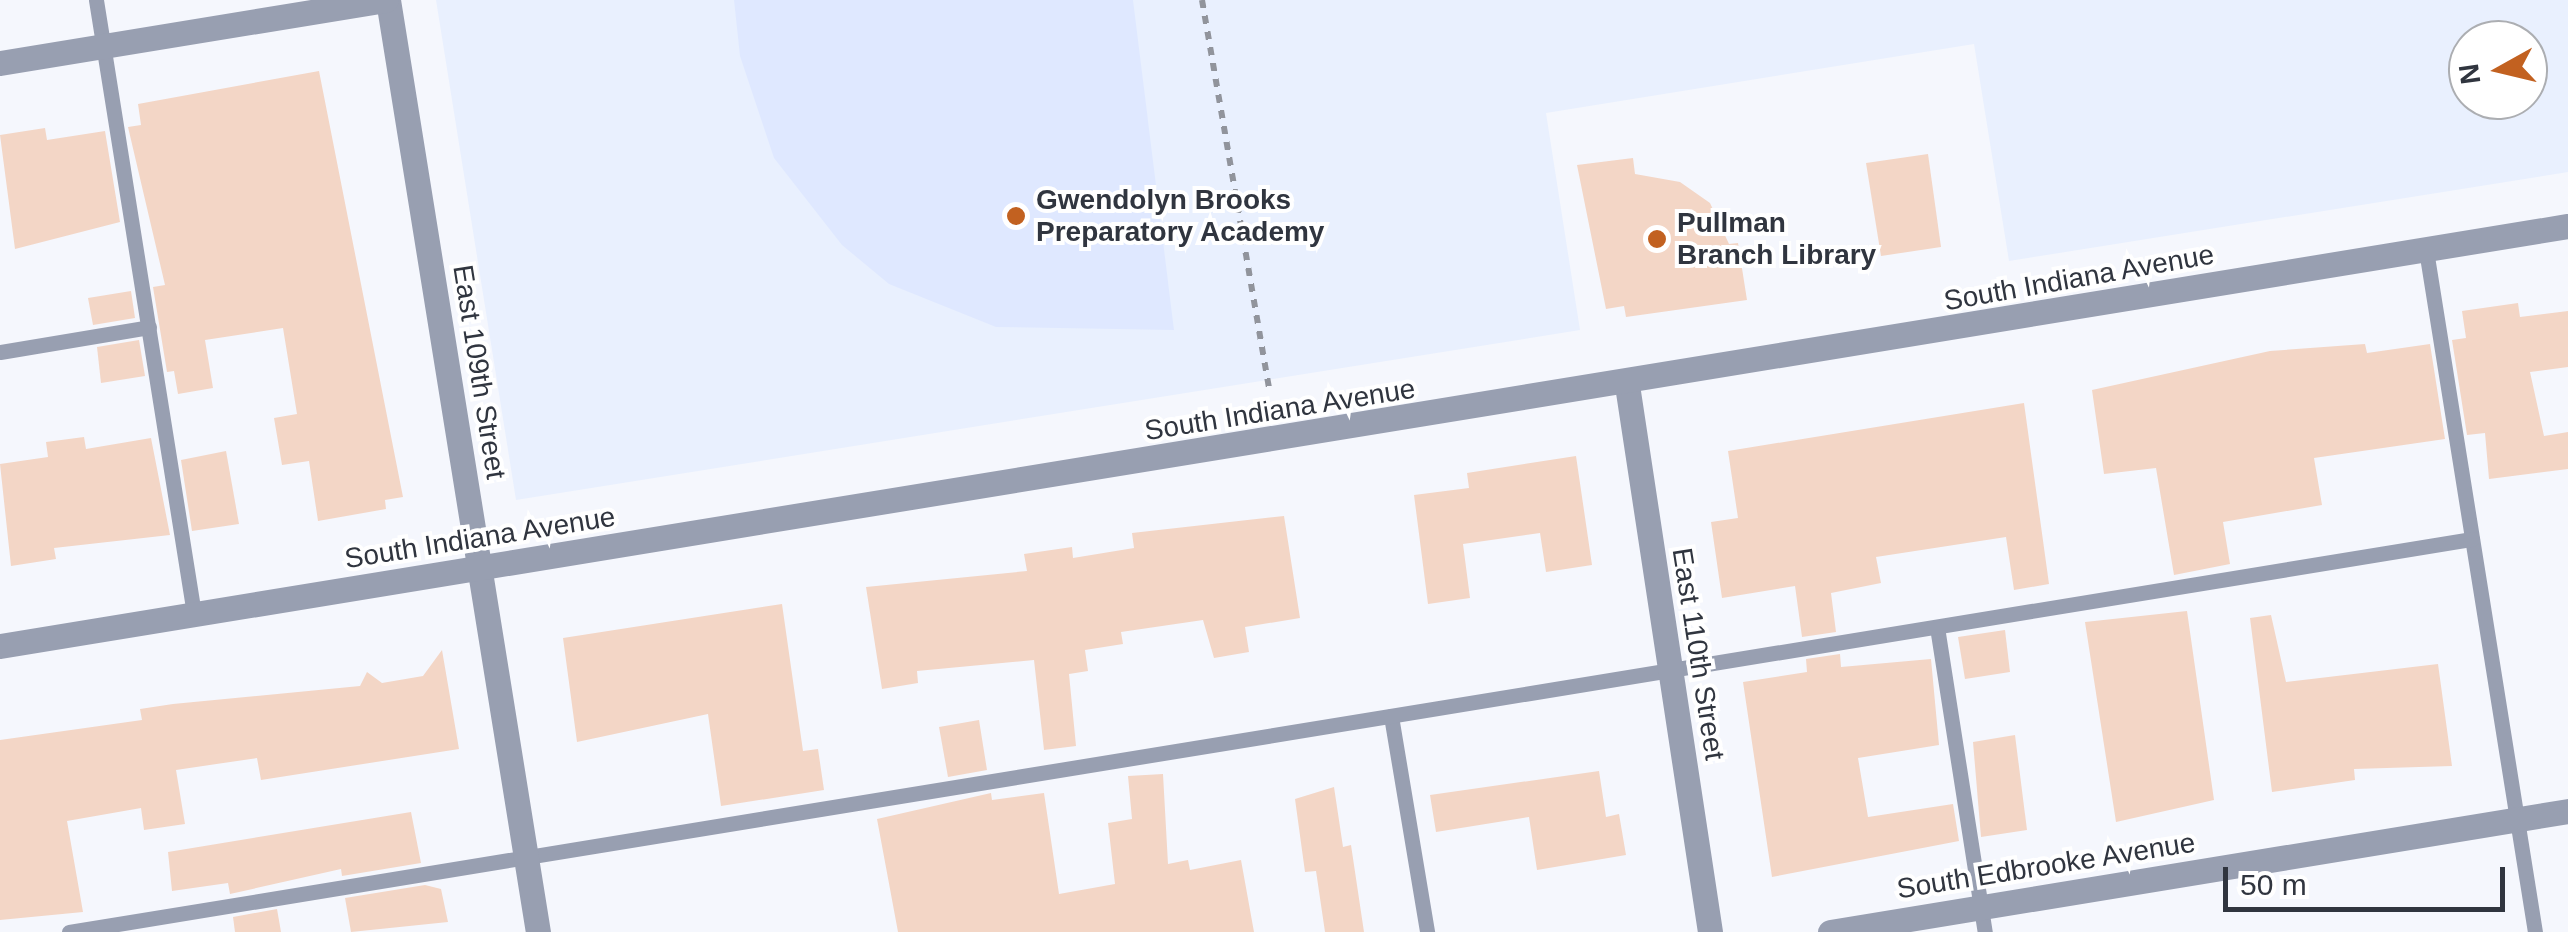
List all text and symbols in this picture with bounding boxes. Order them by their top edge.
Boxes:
north arrow [2448,20,2548,120]
text: N [2453,62,2487,86]
place label: Gwendolyn Brooks Preparatory Academy [1036,183,1325,249]
marker: Gwendolyn Brooks Preparatory Academy [1005,205,1027,227]
place label: Pullman Branch Library [1677,206,1876,272]
marker: Pullman Branch Library [1646,228,1668,250]
street label: South Indiana Avenue [1941,238,2217,318]
street label: East 109th Street [445,263,513,481]
street label: South Indiana Avenue [1142,372,1418,448]
street label: South Indiana Avenue [342,500,618,576]
street label: East 110th Street [1665,546,1731,762]
street label: South Edbrooke Avenue [1894,826,2198,906]
scale bar [2228,847,2510,909]
text: 50 m [2240,868,2307,901]

